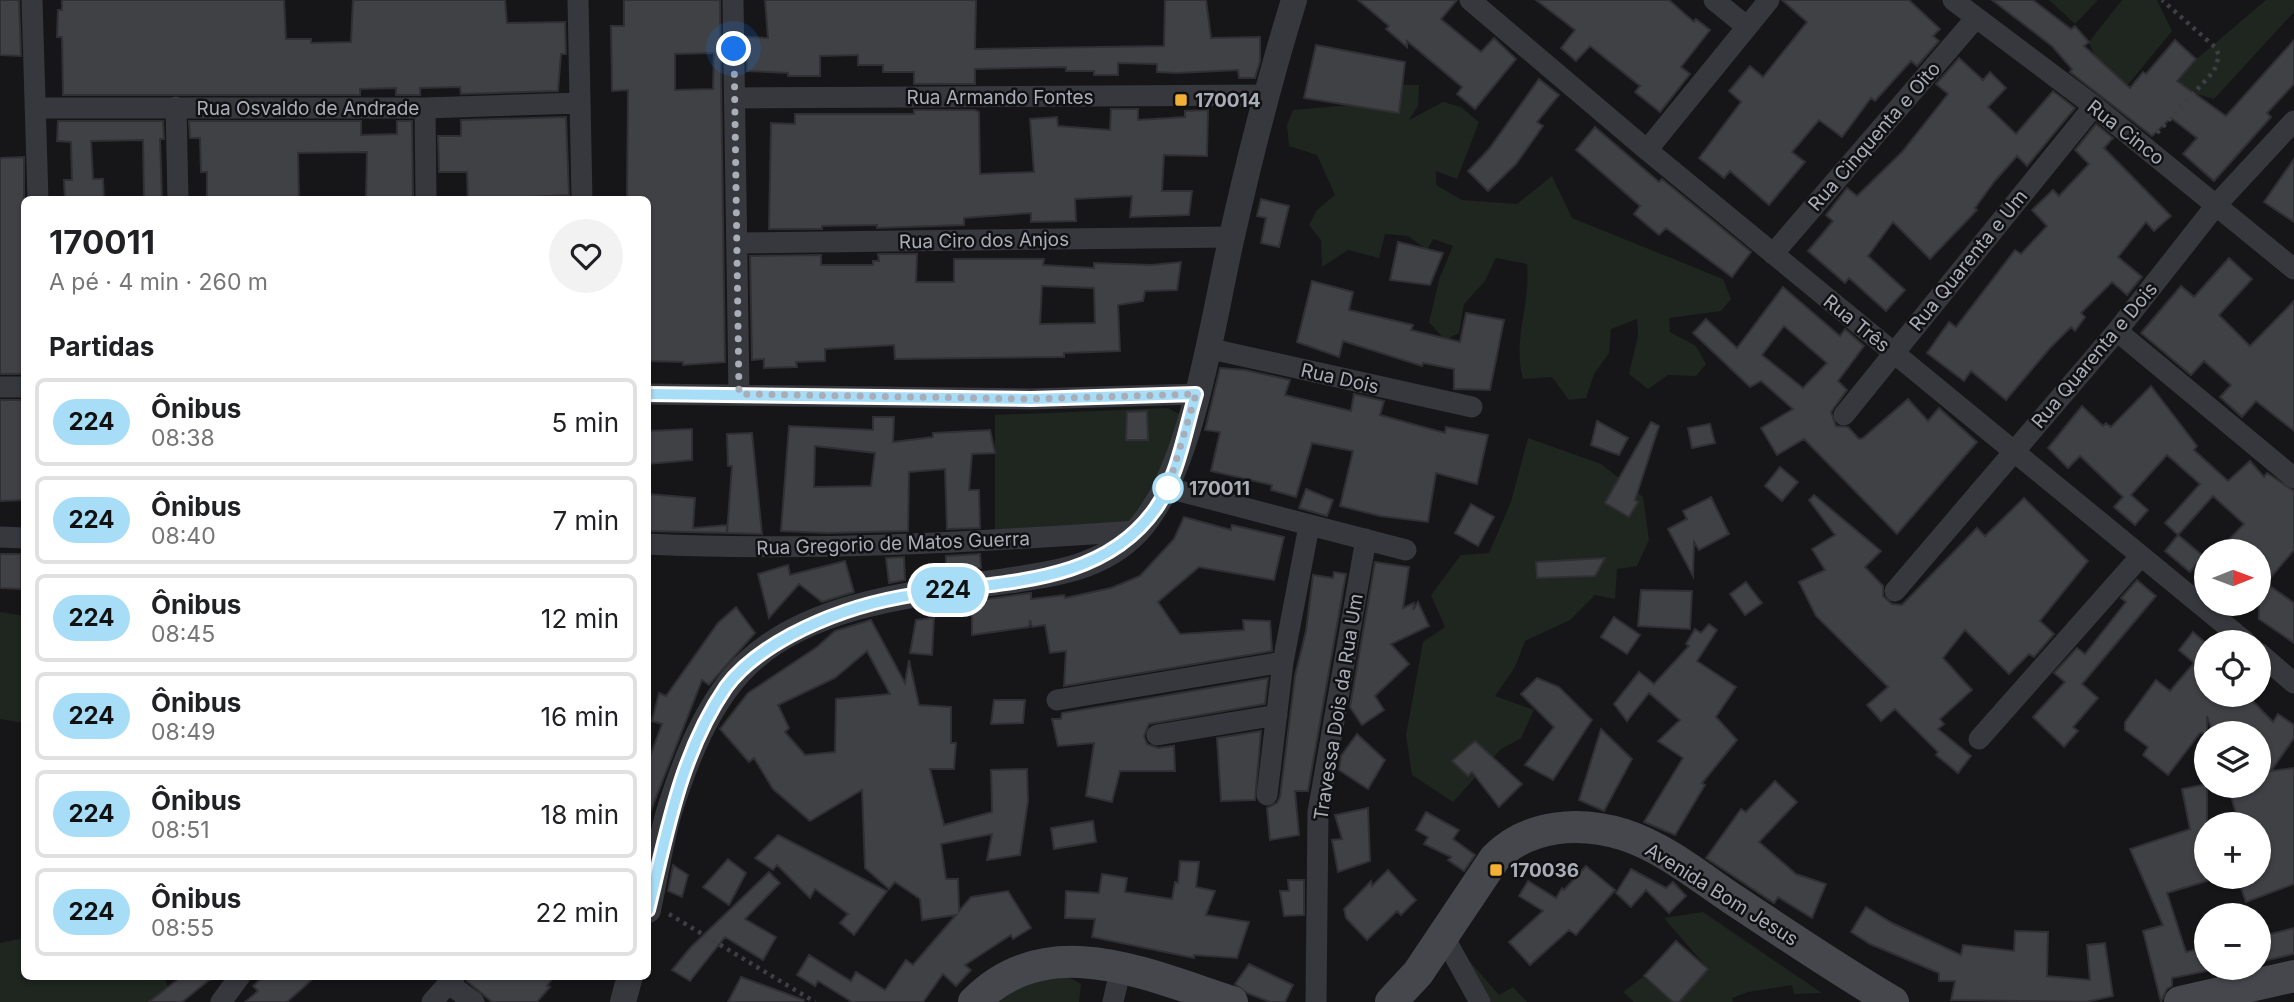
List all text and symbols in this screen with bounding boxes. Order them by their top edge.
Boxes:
your location [716,31,751,66]
street label: Rua Cinquenta e Oito [1803,57,1945,215]
street label: Rua Armando Fontes [906,86,1094,109]
place label: 170014 [1195,89,1261,112]
marker: 170014 [1173,92,1189,108]
street label: Rua Cinco [2083,95,2169,170]
street label: Rua Osvaldo de Andrade [197,97,419,120]
street label: Rua Quarenta e Um [1905,185,2032,335]
button: heart [549,219,623,293]
text: 170011 [49,222,155,262]
street label: Rua Ciro dos Anjos [899,228,1069,253]
text: A pé · 4 min · 260 m [49,268,268,296]
street label: Rua Quarenta e Dois [2027,278,2162,433]
street label: Rua Três [1819,290,1894,357]
text: Partidas [49,331,154,362]
street label: Rua Dois [1299,358,1381,399]
text: Ônibus [151,393,241,424]
text: 224 [68,407,115,436]
text: 5 min [551,407,619,438]
text: 08:38 [151,424,215,452]
marker: 170011 [1153,473,1183,503]
place label: 170011 [1189,477,1250,500]
text: Ônibus [151,491,241,522]
text: 224 [68,505,115,534]
text: 7 min [553,505,619,536]
text: 08:40 [151,522,216,550]
street label: Rua Gregorio de Matos Guerra [756,527,1030,560]
north arrow [2194,539,2272,616]
map controls [2194,539,2271,980]
line badge: 224 [908,567,988,613]
text: 224 [925,575,971,604]
text: Ônibus [151,589,241,620]
street label: Travessa Dois da Rua Um [1309,592,1368,822]
text: 224 [68,603,115,632]
text: 12 min [541,603,619,634]
text: 08:45 [151,620,215,648]
button: locate [2194,630,2271,707]
text: Ônibus [151,687,241,718]
text: 224 [68,701,115,730]
text: 16 min [541,701,619,732]
text: 08:49 [151,718,216,746]
button: layers [2194,721,2271,798]
text: Ônibus [151,785,241,816]
text: 224 [68,799,115,828]
text: 18 min [541,799,619,830]
button: + [2194,812,2271,889]
text: 08:51 [151,816,210,844]
street label: Avenida Bom Jesus [1641,838,1802,951]
place label: 170036 [1510,859,1579,882]
marker: 170036 [1488,862,1504,878]
text: Ônibus [151,883,241,914]
text: 224 [68,897,115,926]
text: 22 min [536,897,619,928]
button: − [2194,903,2271,980]
text: 08:55 [151,914,214,942]

